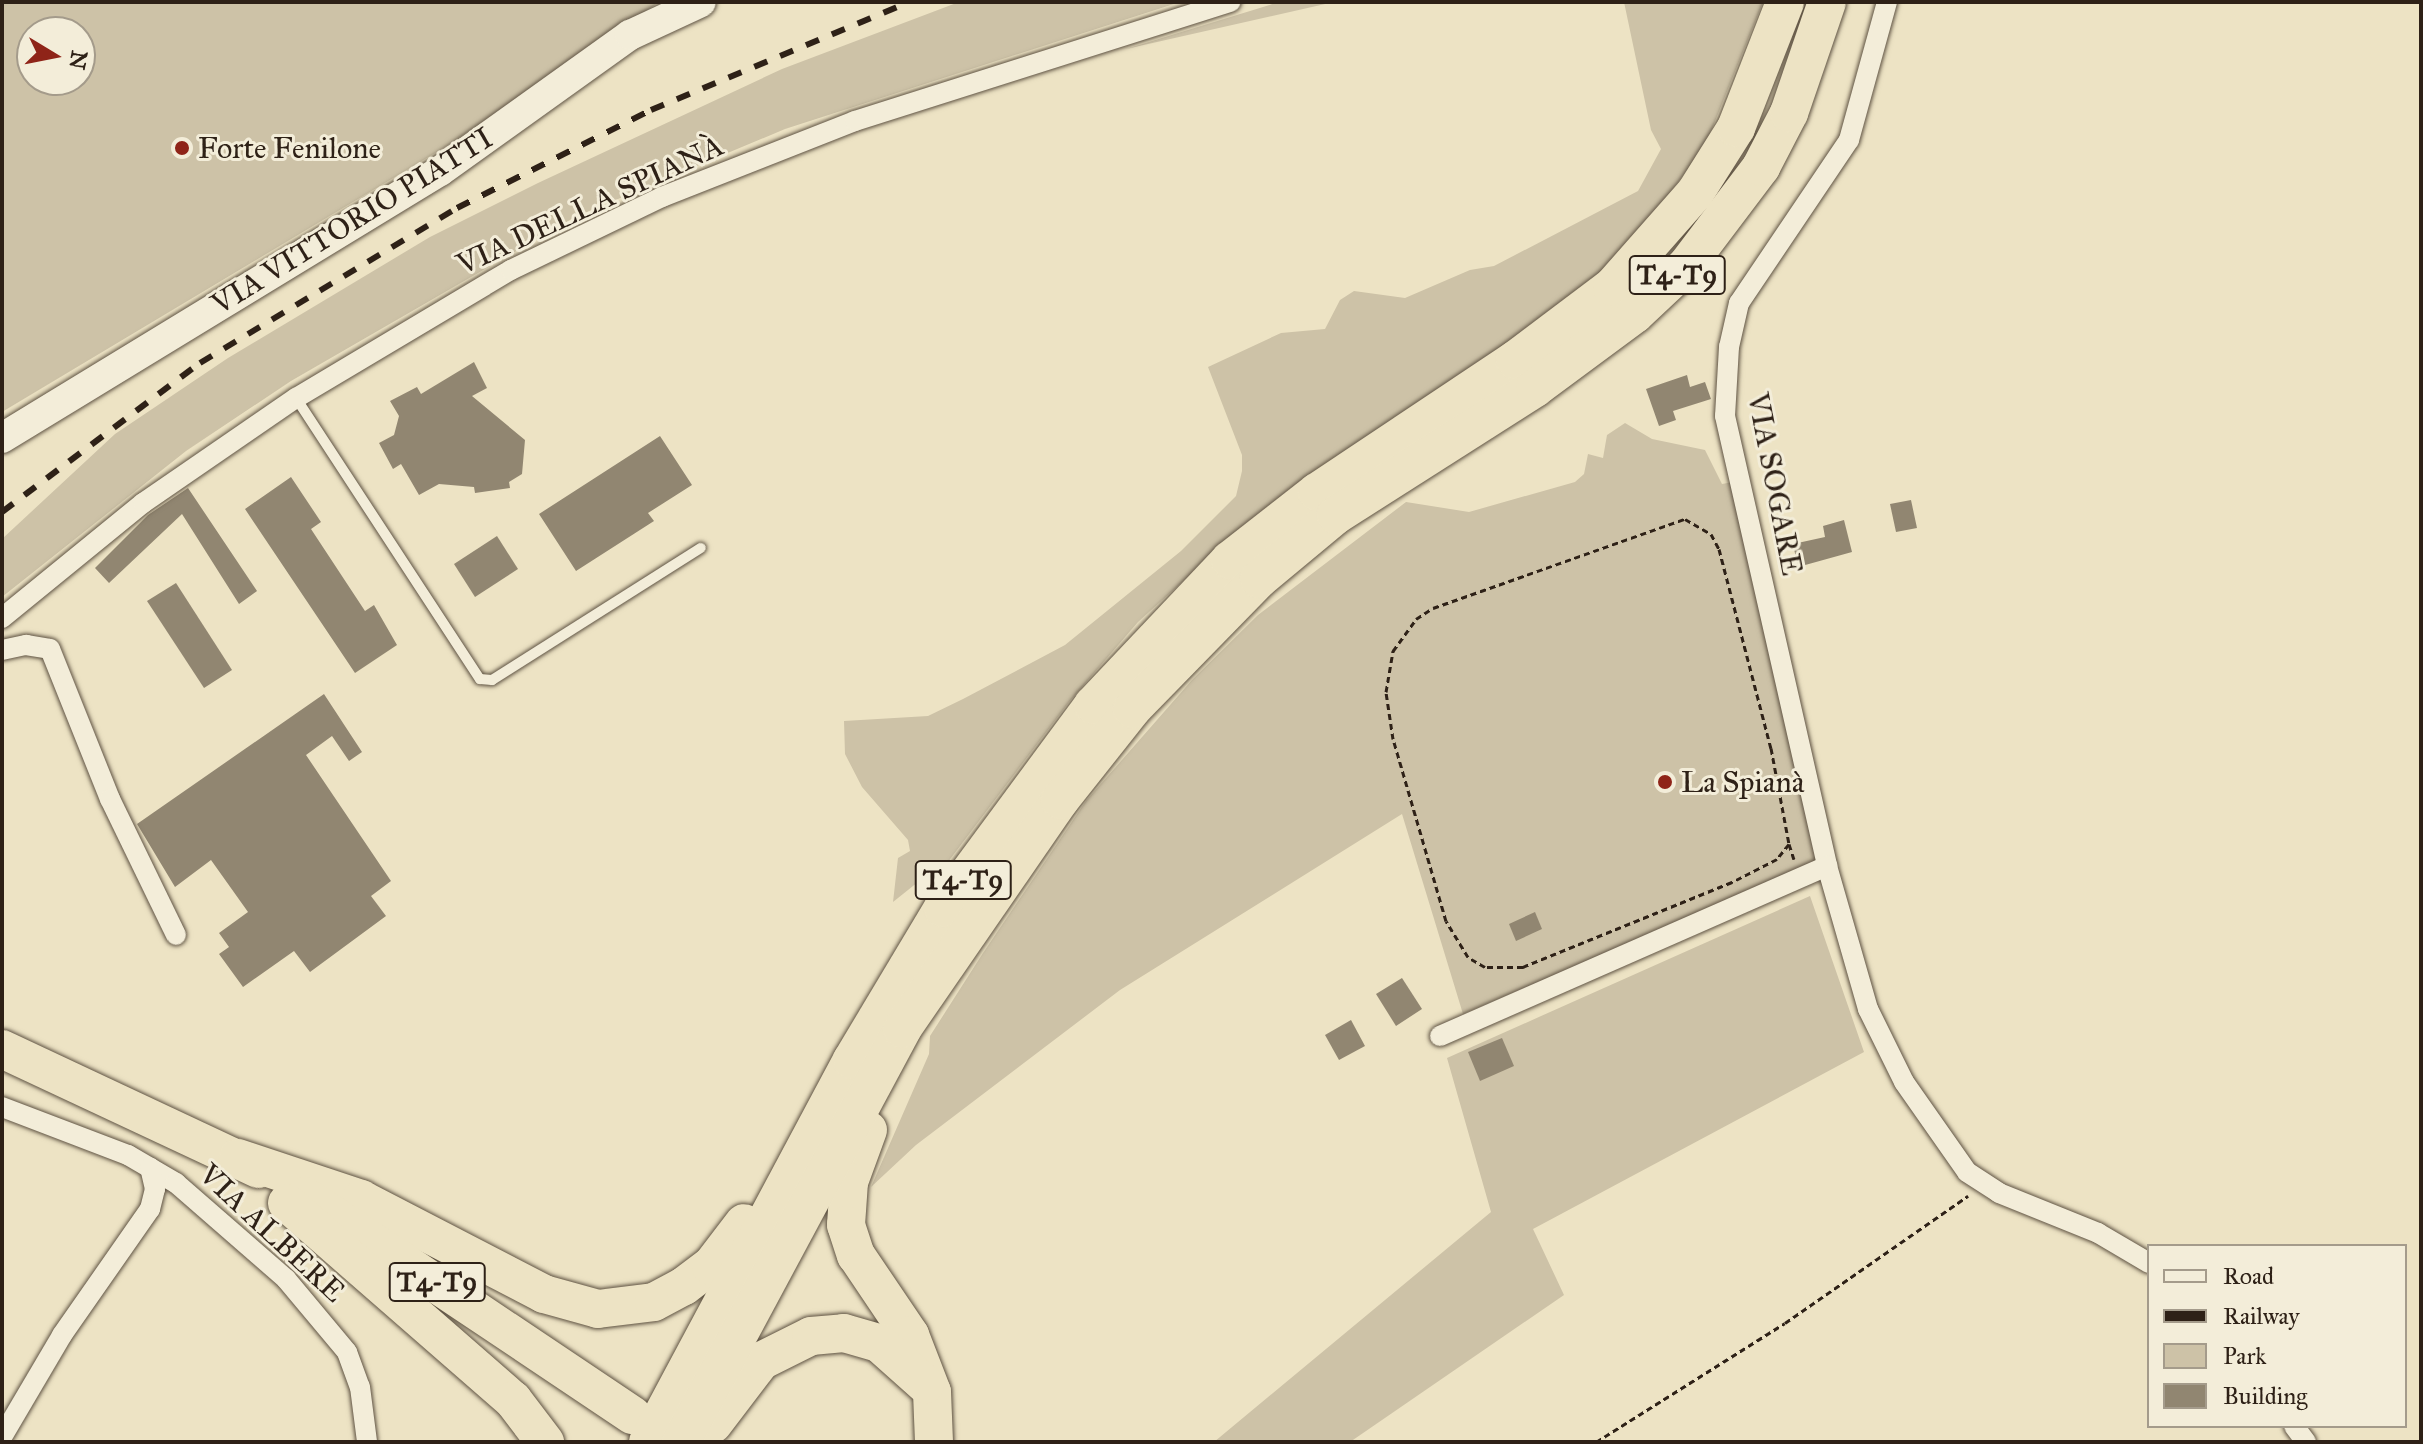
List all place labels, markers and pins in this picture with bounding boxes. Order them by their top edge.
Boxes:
place label: Forte Fenilone [198,130,381,166]
marker: Forte Fenilone [173,139,191,157]
place label: La Spianà [1681,764,1804,800]
marker: La Spianà [1656,773,1674,791]

